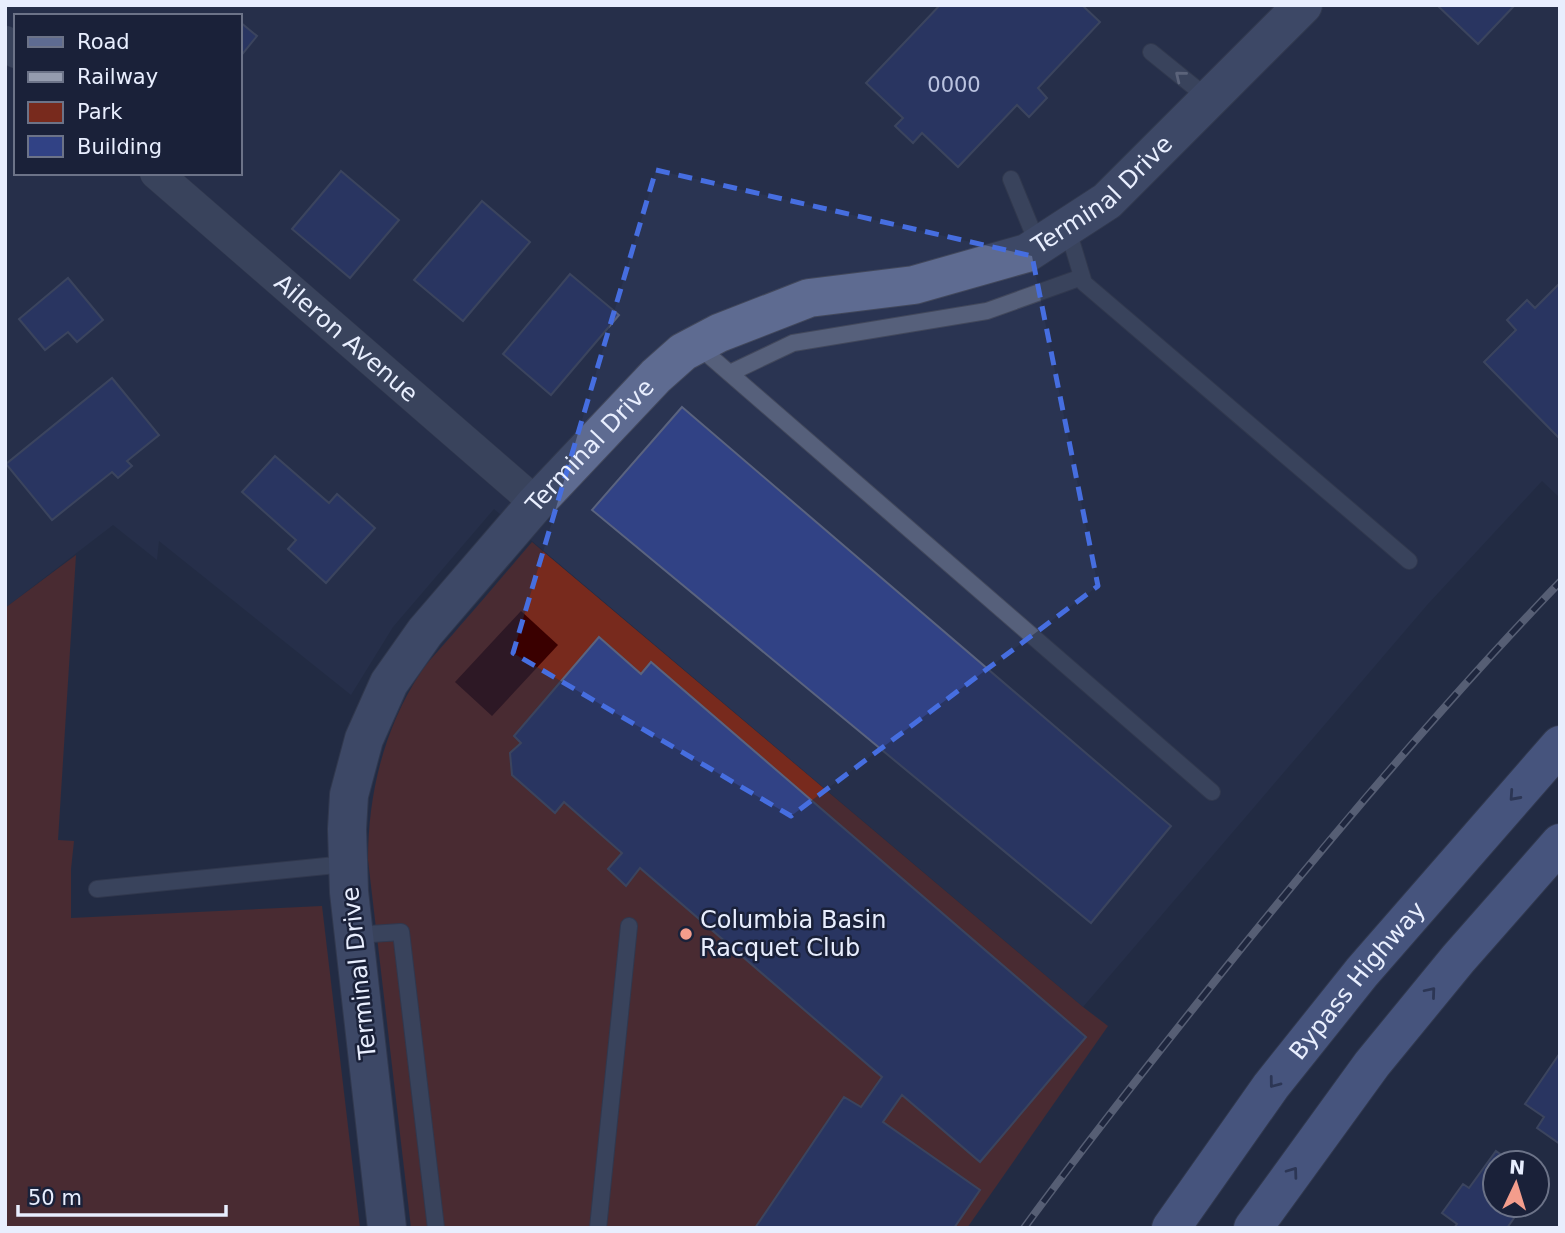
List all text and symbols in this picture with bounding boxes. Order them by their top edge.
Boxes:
legend [14,14,242,175]
text: Road [77,30,130,54]
text: Railway [77,65,158,89]
one-way arrow [1175,71,1187,84]
house number: 0000 [927,73,981,97]
text: Park [77,100,123,124]
street label: Terminal Drive [1026,130,1178,260]
text: Building [77,135,162,159]
street label: Aileron Avenue [269,268,424,408]
street label: Terminal Drive [520,373,660,519]
one-way arrow [1510,788,1522,801]
street label: Terminal Drive [336,885,382,1062]
street label: Bypass Highway [1284,896,1431,1065]
place label: Columbia Basin Racquet Club [700,906,887,962]
marker: Columbia Basin Racquet Club [678,926,694,942]
one-way arrow [1423,987,1435,1000]
one-way arrow [1269,1075,1282,1088]
north arrow [1481,1149,1551,1219]
text: N [1508,1156,1526,1179]
one-way arrow [1285,1167,1297,1180]
scale bar [18,1174,226,1218]
text: 50 m [28,1186,82,1210]

